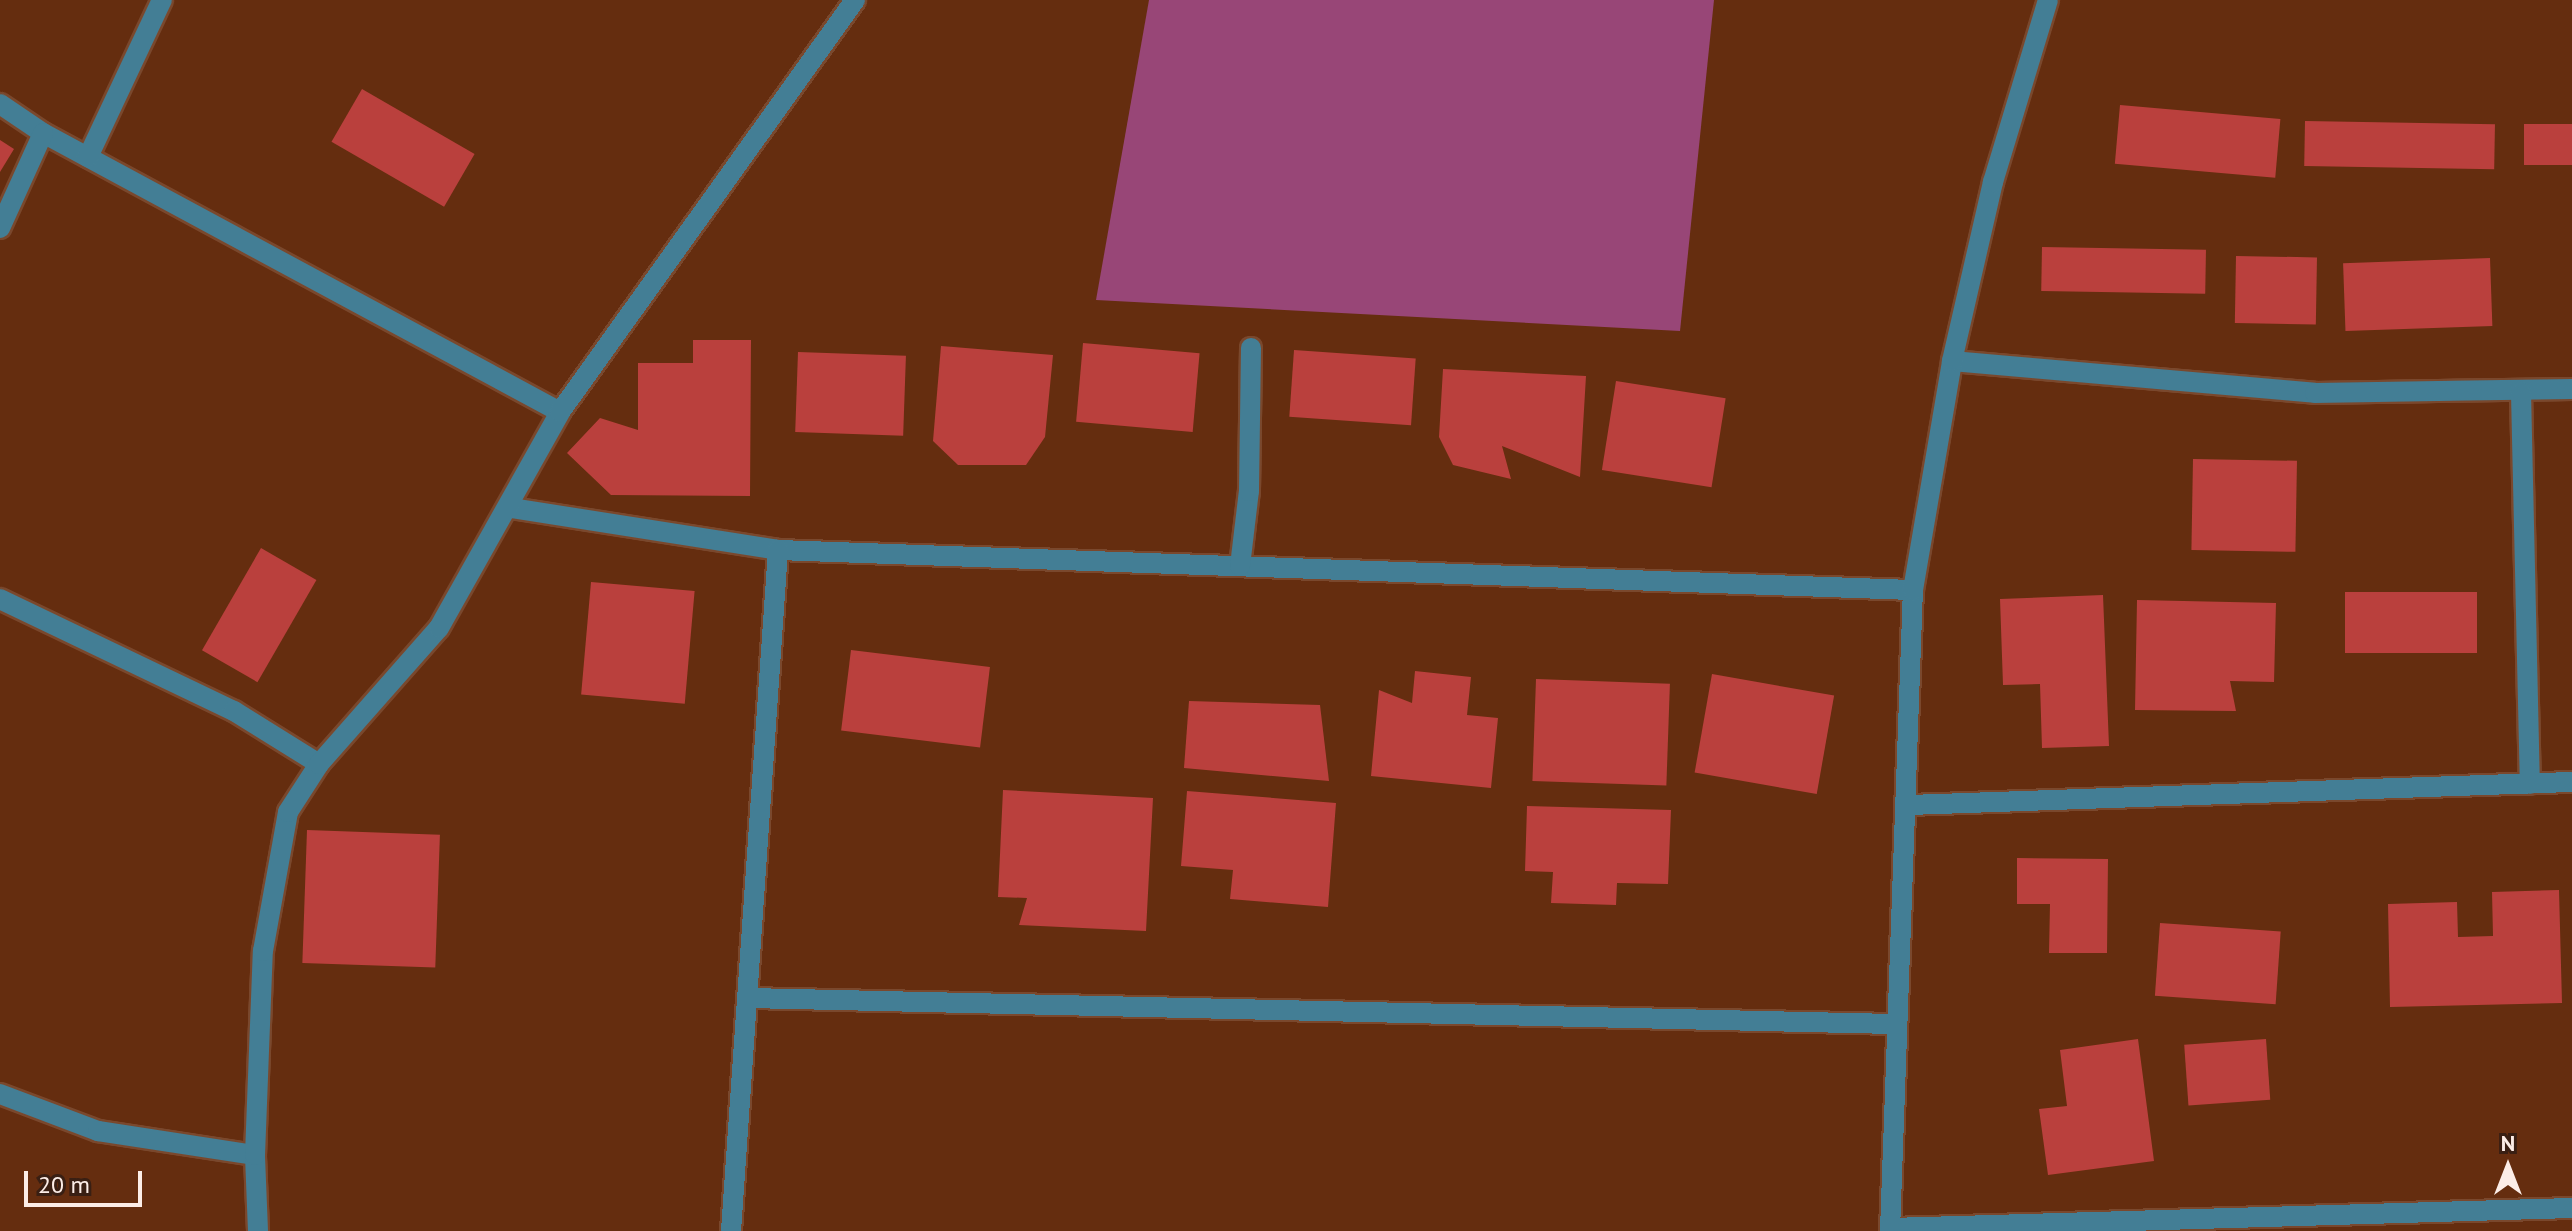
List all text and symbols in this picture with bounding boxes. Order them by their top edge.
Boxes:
north arrow [2468,1127,2548,1207]
text: N [2501,1129,2515,1157]
scale bar [28,1155,146,1205]
text: 20 m [38,1169,90,1200]

